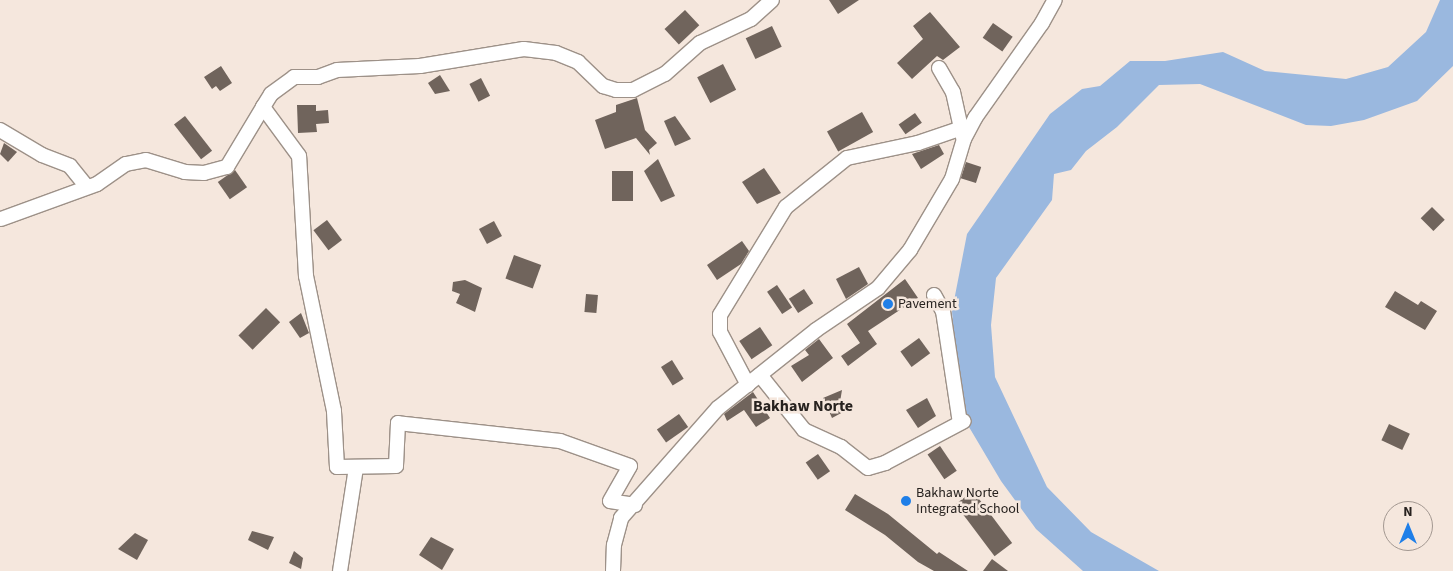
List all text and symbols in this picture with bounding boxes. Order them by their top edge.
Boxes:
place label: Pavement [898,296,957,312]
marker: Pavement [882,298,894,310]
district label: Bakhaw Norte [753,396,853,416]
place label: Bakhaw Norte Integrated School [916,485,1019,518]
marker: Bakhaw Norte Integrated School [900,495,912,507]
north arrow [1383,501,1433,551]
text: N [1403,502,1413,522]

